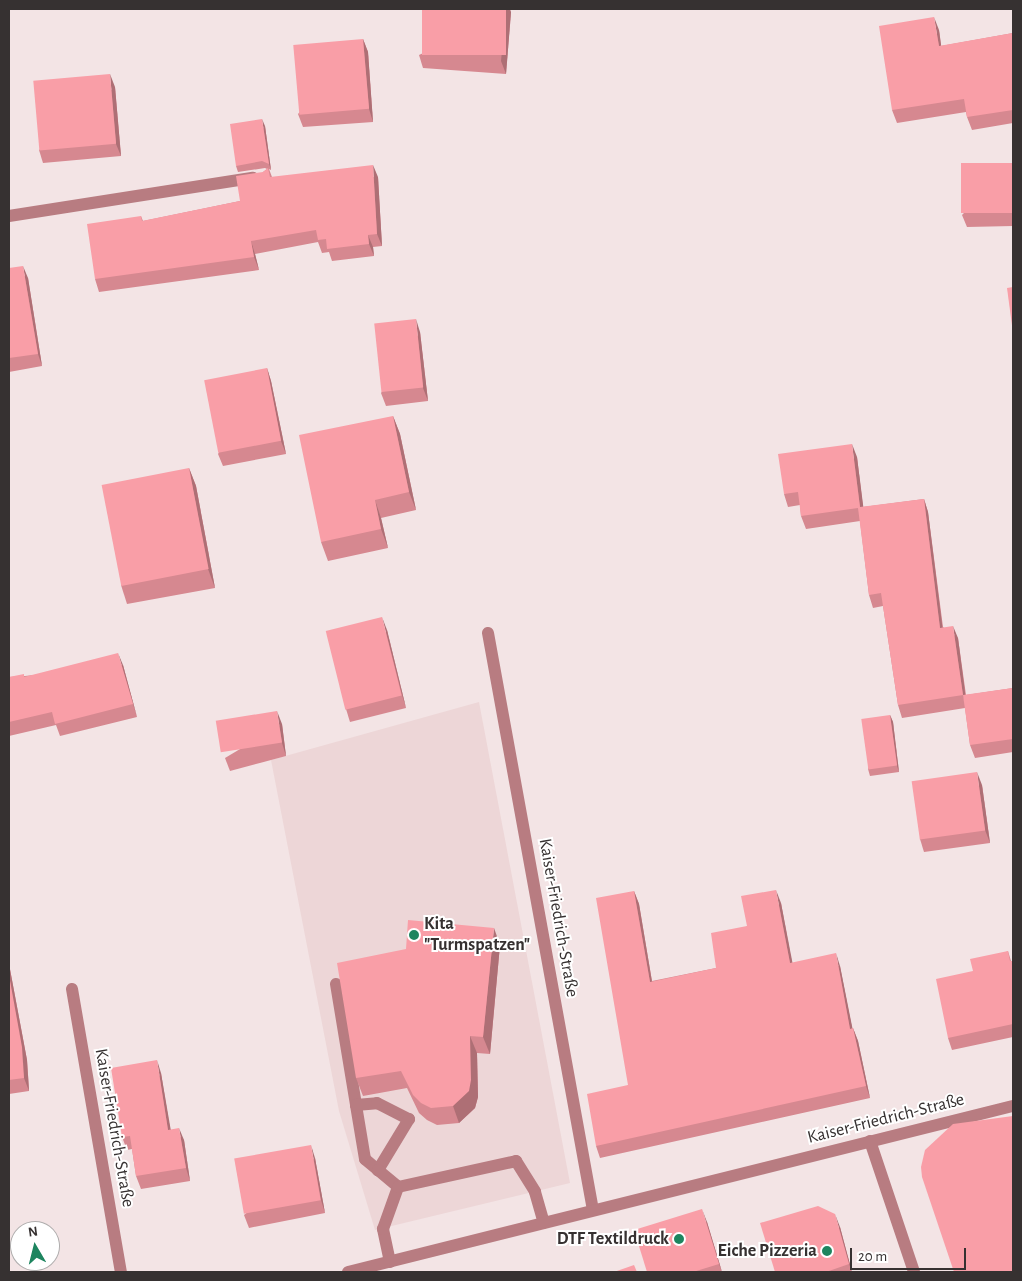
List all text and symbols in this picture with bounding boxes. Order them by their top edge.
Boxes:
street label: Kaiser-Friedrich-Straße [533,837,583,999]
place label: Kita "Turmspatzen" [424,914,530,956]
marker: Kita "Turmspatzen" [408,929,420,941]
street label: Kaiser-Friedrich-Straße [89,1047,139,1209]
street label: Kaiser-Friedrich-Straße [805,1089,967,1149]
north arrow [10,1221,60,1271]
text: N [27,1225,39,1240]
place label: DTF Textildruck [557,1228,669,1250]
marker: DTF Textildruck [673,1233,685,1245]
scale bar [852,1238,968,1270]
place label: Eiche Pizzeria [718,1240,817,1262]
marker: Eiche Pizzeria [821,1245,833,1257]
text: 20 m [858,1249,887,1264]

